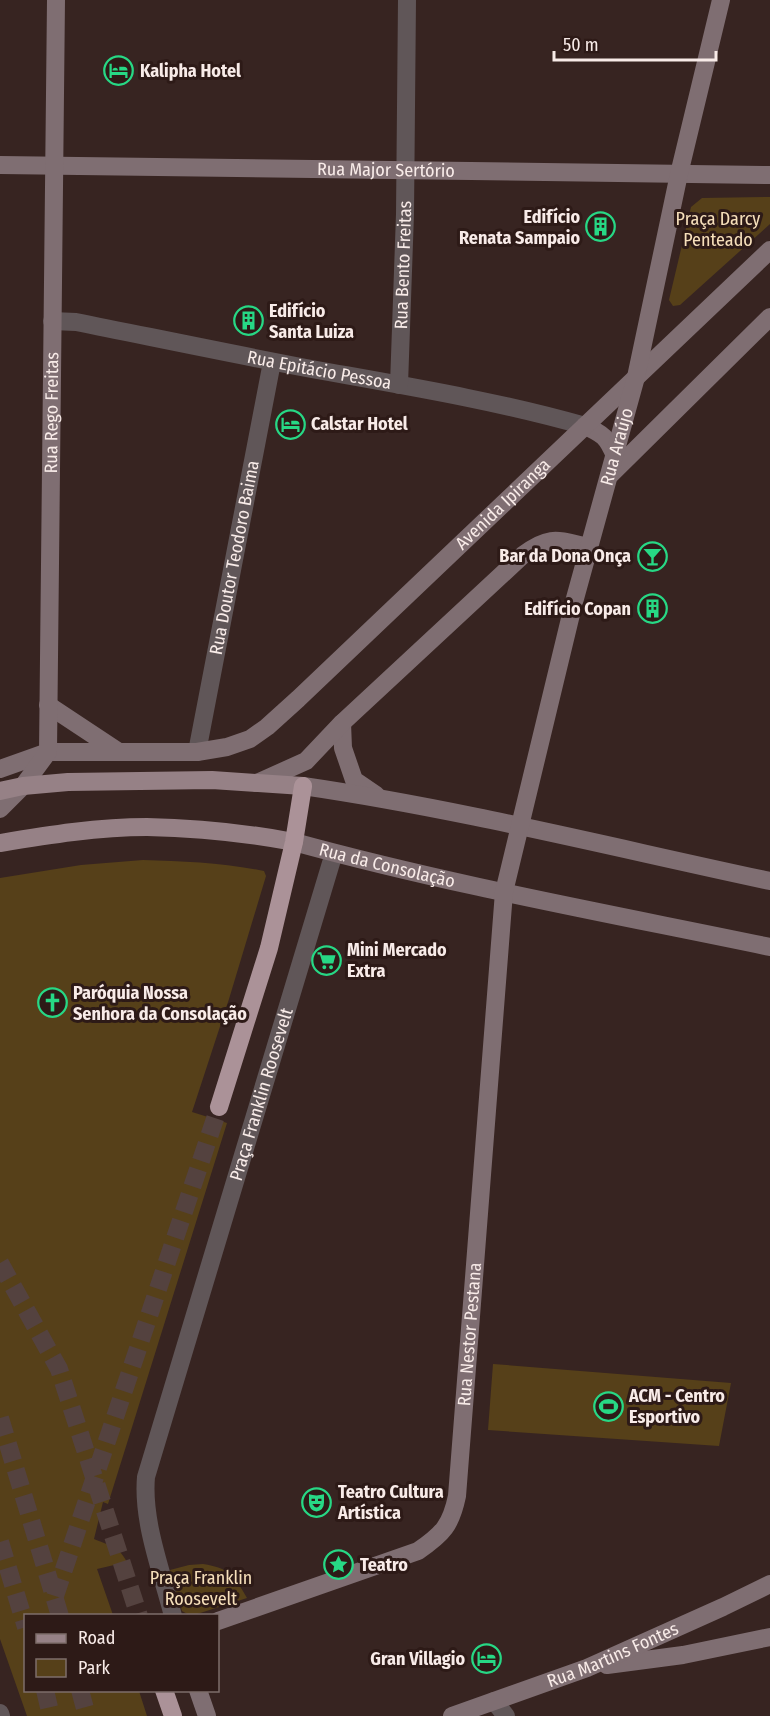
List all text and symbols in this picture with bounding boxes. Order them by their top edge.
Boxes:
scale bar [554,24,716,62]
text: 50 m [563,34,599,56]
hotel icon: Kalipha Hotel [103,55,135,87]
place label: Kalipha Hotel [140,60,241,82]
street label: Rua Major Sertório [317,158,455,182]
street label: Rua Bento Freitas [390,200,416,330]
place label: Edifício Renata Sampaio [459,206,580,249]
park label: Praça Darcy Penteado [676,208,760,251]
building icon: Edifício Renata Sampaio [585,211,617,243]
place label: Edifício Santa Luiza [269,300,354,343]
building icon: Edifício Santa Luiza [232,305,264,337]
street label: Rua Epitácio Pessoa [245,346,393,394]
street label: Rua Rego Freitas [40,352,63,474]
street label: Rua Araújo [596,405,638,488]
hotel icon: Calstar Hotel [274,408,306,440]
place label: Calstar Hotel [311,413,408,435]
street label: Avenida Ipiranga [451,454,555,554]
street label: Rua Doutor Teodoro Baima [205,458,264,657]
bar icon: Bar da Dona Onça [636,540,668,572]
place label: Bar da Dona Onça [499,545,631,567]
building icon: Edifício Copan [636,593,668,625]
place label: Edifício Copan [524,598,631,620]
street label: Rua da Consolação [317,838,457,892]
place label: Mini Mercado Extra [347,939,447,982]
supermarket icon: Mini Mercado Extra [310,944,342,976]
place label: Paróquia Nossa Senhora da Consolação [73,982,247,1025]
church icon: Paróquia Nossa Senhora da Consolação [36,987,68,1019]
street label: Praça Franklin Roosevelt [225,1005,298,1183]
street label: Rua Nestor Pestana [453,1262,486,1407]
place label: ACM - Centro Esportivo [628,1385,725,1428]
sports icon: ACM - Centro Esportivo [592,1390,624,1422]
place label: Teatro Cultura Artística [337,1481,444,1524]
theatre icon: Teatro Cultura Artística [301,1486,333,1518]
place icon: Teatro [323,1549,355,1581]
place label: Teatro [360,1554,408,1576]
park label: Praça Franklin Roosevelt [150,1567,252,1610]
legend [24,1614,219,1692]
street label: Rua Martins Fontes [544,1617,682,1692]
text: Road [78,1627,115,1649]
hotel icon: Gran Villagio [470,1643,502,1675]
place label: Gran Villagio [370,1648,465,1670]
text: Park [78,1657,111,1679]

